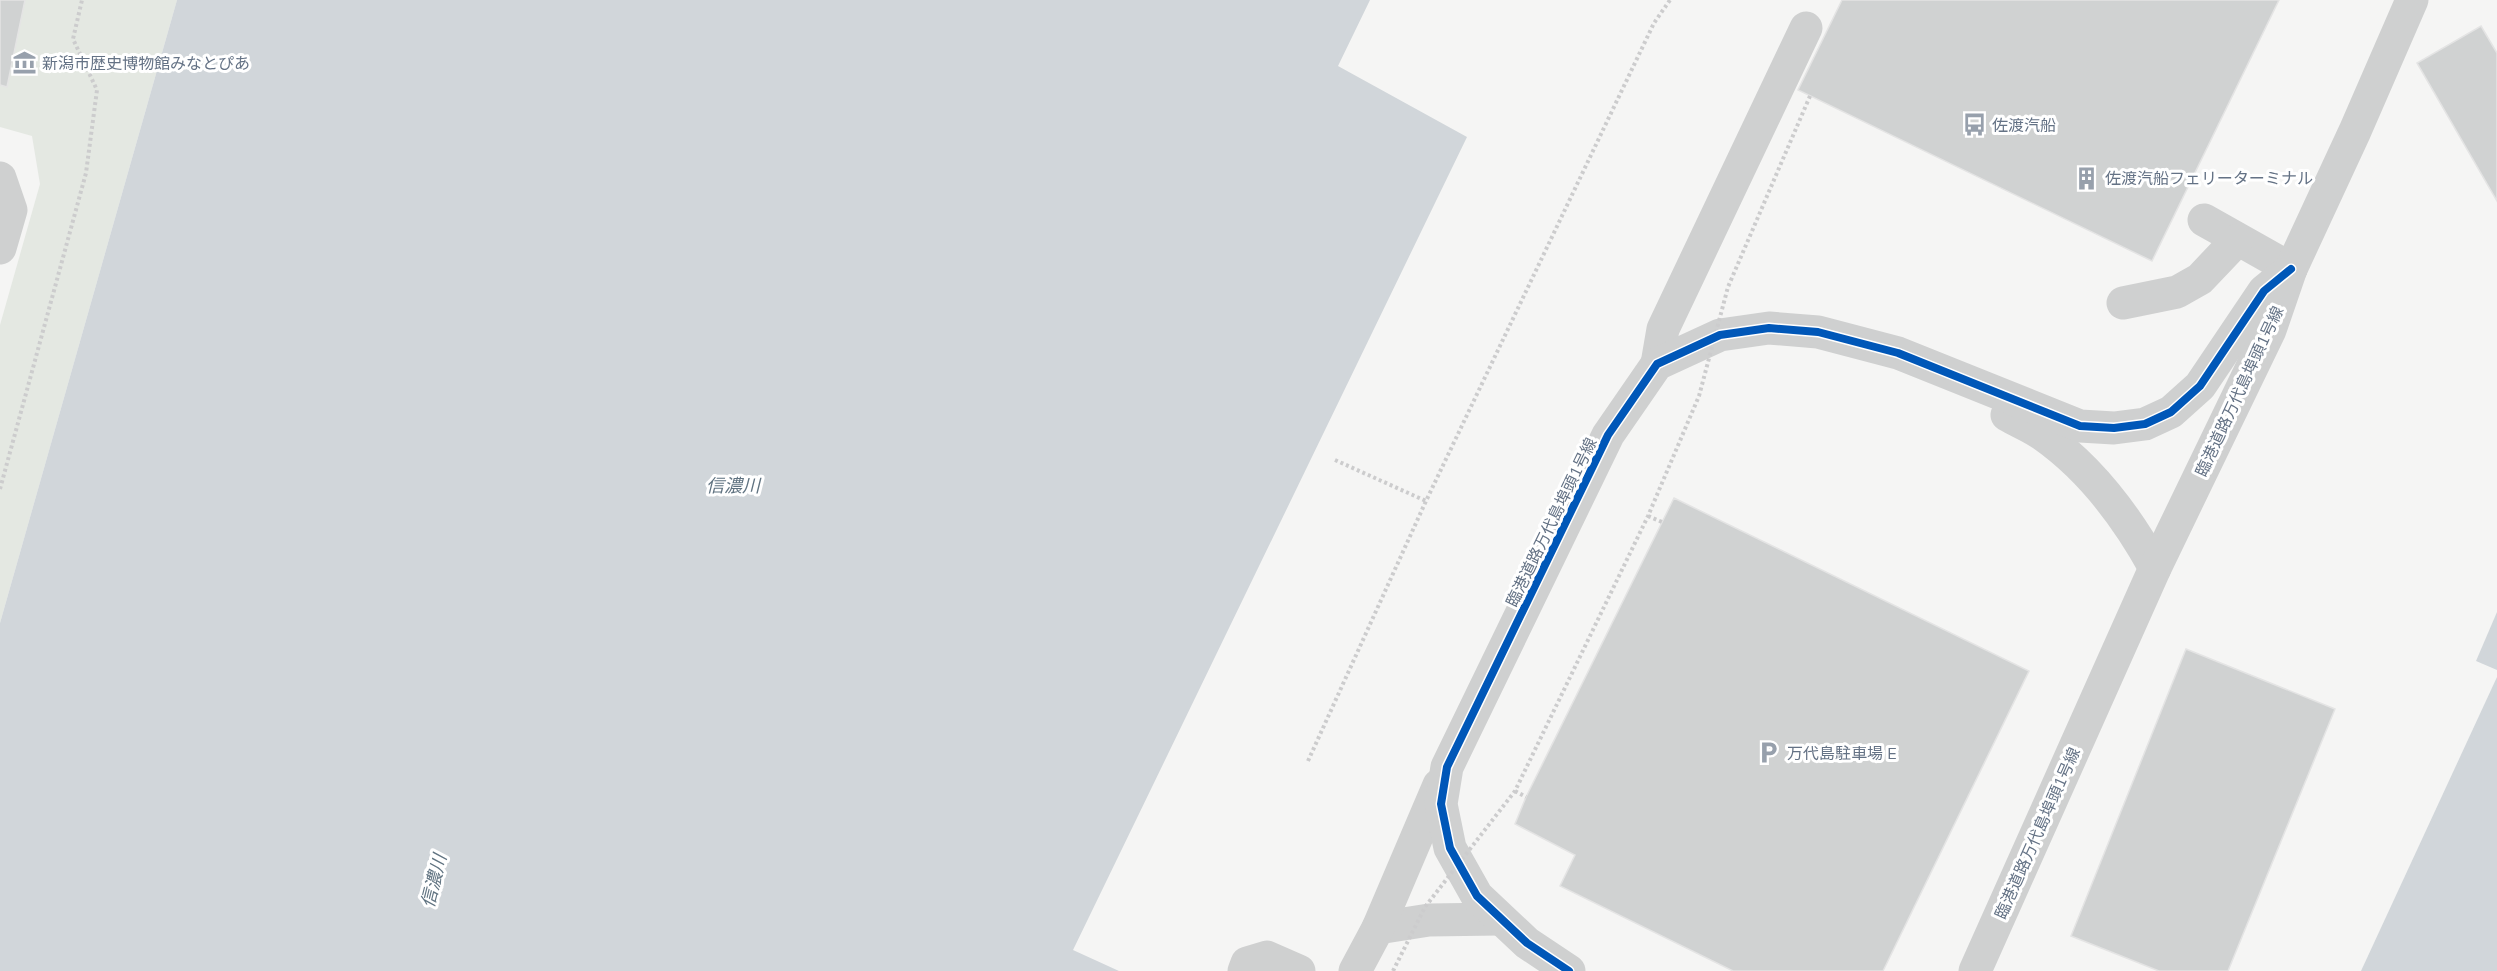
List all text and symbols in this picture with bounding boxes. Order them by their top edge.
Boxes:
museum icon: 新潟市歴史博物館みなとぴあ [11,50,37,76]
place label: 新潟市歴史博物館みなとぴあ [42,53,250,73]
bus stop icon: 佐渡汽船 [1961,112,1987,138]
place label: 佐渡汽船 [1992,115,2056,135]
building icon: 佐渡汽船フェリーターミナル [2074,165,2100,191]
place label: 佐渡汽船フェリーターミナル [2105,168,2313,188]
street label: 臨港道路万代島埠頭1号線 [2191,303,2287,479]
street label: 臨港道路万代島埠頭1号線 [1501,434,1601,610]
water label: 信濃川 [706,474,762,497]
parking icon: 万代島駐車場 E [1756,740,1782,766]
place label: 万代島駐車場 E [1787,743,1897,763]
street label: 臨港道路万代島埠頭1号線 [1990,744,2084,922]
water label: 信濃川 [416,850,452,910]

